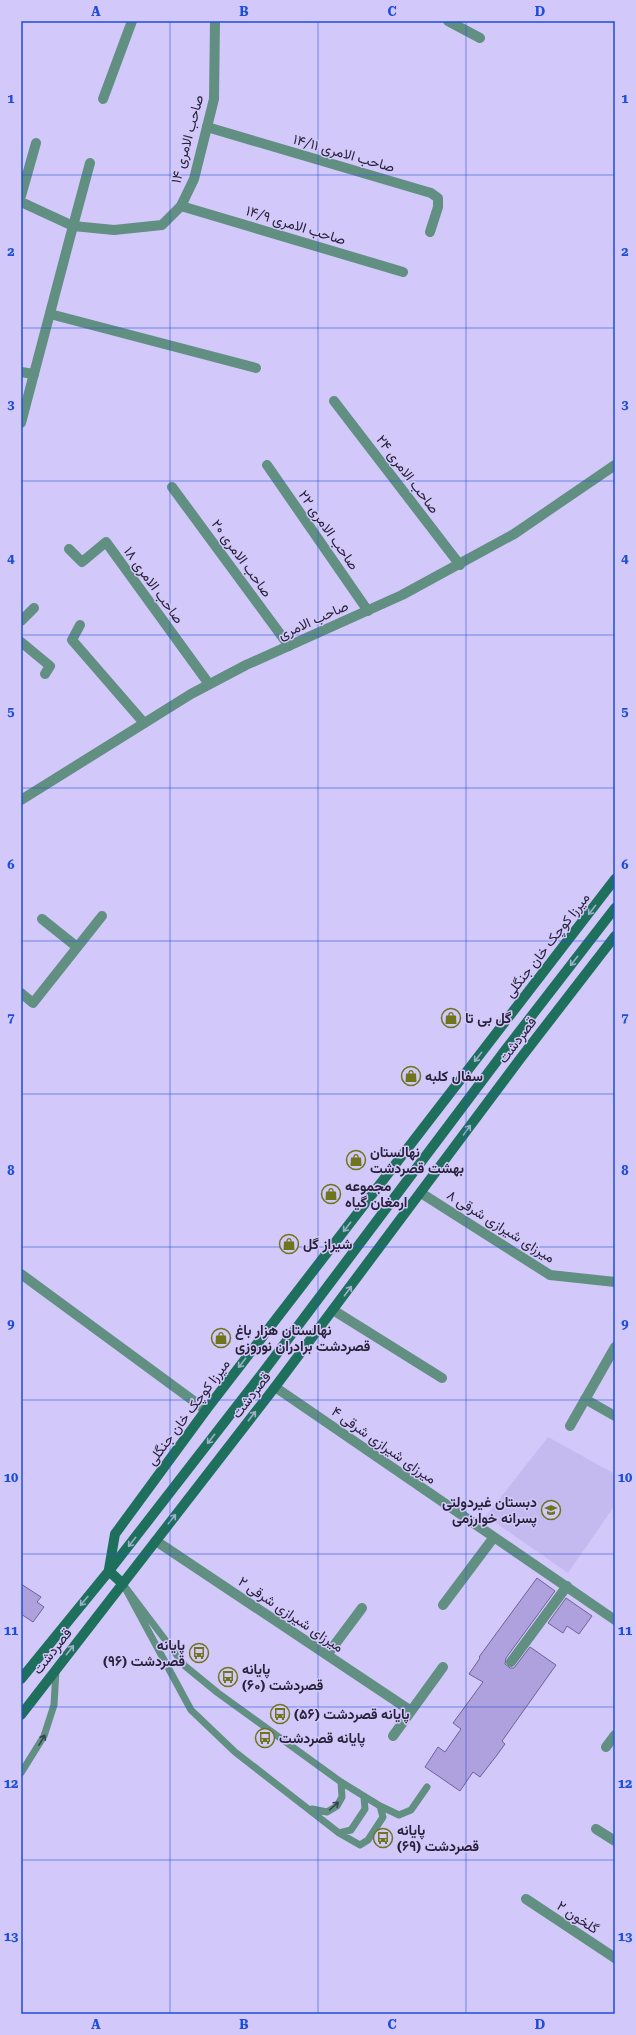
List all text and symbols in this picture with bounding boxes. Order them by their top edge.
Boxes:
text: A [91,4,101,19]
text: B [239,4,249,19]
text: C [387,4,397,19]
text: D [535,4,545,19]
text: 1 [7,91,15,106]
text: 1 [621,91,629,106]
street label: ۱۴ صاحب الامری [168,93,208,185]
street label: ۱۴/۱۱ صاحب الامری [291,131,397,176]
street label: ۱۴/۹ صاحب الامری [244,202,348,249]
text: 2 [7,244,15,259]
text: 2 [621,244,629,259]
text: 3 [7,397,15,412]
text: 3 [621,397,629,412]
street label: ۲۴ صاحب الامری [372,432,443,517]
street label: ۲۲ صاحب الامری [295,487,363,574]
street label: ۲۰ صاحب الامری [208,516,276,601]
street label: ۱۸ صاحب الامری [120,543,187,627]
text: 4 [7,551,15,566]
text: 4 [621,551,629,566]
street label: صاحب الامری [275,597,351,644]
text: 5 [7,704,15,719]
text: 5 [621,704,629,719]
text: 6 [7,857,15,872]
text: 6 [621,857,629,872]
street label: میرزا کوچک خان جنگلی [501,890,594,1002]
one-way arrow [587,905,596,916]
one-way arrow [570,956,578,967]
shop icon: گل بی تا [440,1007,462,1029]
text: 7 [7,1010,15,1025]
place label: گل بی تا [465,1010,511,1027]
text: 7 [621,1010,629,1025]
street label: قصردشت [495,1014,540,1067]
one-way arrow [474,1052,482,1063]
shop icon: سفال کلبه [400,1065,422,1087]
place label: سفال کلبه [425,1068,483,1085]
one-way arrow [463,1125,471,1136]
place label: نهالستان بهشت قصردشت [370,1144,464,1177]
shop icon: نهالستان بهشت قصردشت [345,1149,367,1171]
text: 8 [7,1163,15,1178]
text: 8 [621,1163,629,1178]
place label: مجموعه ارمغان گیاه [345,1178,407,1211]
shop icon: مجموعه ارمغان گیاه [320,1183,342,1205]
street label: ۸ میرزای شیرازی شرقی [444,1186,558,1266]
one-way arrow [343,1221,352,1232]
shop icon: شیراز گل [278,1233,300,1255]
place label: شیراز گل [303,1236,352,1253]
one-way arrow [344,1285,352,1296]
text: 9 [7,1316,15,1331]
text: 9 [621,1316,629,1331]
place label: نهالستان هزار باغ قصردشت برادران نوروزی [235,1322,370,1355]
shop icon: نهالستان هزار باغ قصردشت برادران نوروزی [210,1327,232,1349]
street label: میرزا کوچک خان جنگلی [143,1356,235,1469]
one-way arrow [238,1358,247,1369]
street label: قصردشت [228,1369,275,1422]
street label: ۴ میرزای شیرازی شرقی [328,1403,439,1488]
one-way arrow [248,1411,256,1422]
one-way arrow [207,1434,216,1445]
text: 10 [4,1470,18,1485]
text: 10 [618,1470,632,1485]
place label: دبستان غیردولتی پسرانه خوارزمی [442,1494,537,1528]
school or university icon: دبستان غیردولتی پسرانه خوارزمی [540,1499,562,1521]
one-way arrow [168,1514,177,1525]
one-way arrow [127,1536,136,1547]
street label: ۲ میرزای شیرازی شرقی [235,1573,346,1656]
one-way arrow [80,1595,89,1606]
text: 11 [4,1623,18,1638]
text: 11 [618,1623,632,1638]
street label: قصردشت [29,1625,76,1678]
place label: پایانه قصردشت (۹۶) [103,1637,185,1670]
bus stop icon: پایانه قصردشت (۹۶) [188,1642,210,1664]
one-way arrow [66,1645,75,1656]
place label: پایانه قصردشت (۶۰) [242,1661,323,1694]
bus stop icon: پایانه قصردشت (۶۰) [217,1666,239,1688]
bus stop icon: پایانه قصردشت (۵۶) [269,1703,291,1725]
place label: پایانه قصردشت (۵۶) [294,1706,409,1724]
bus stop icon: پایانه قصردشت [254,1727,276,1749]
place label: پایانه قصردشت [279,1730,365,1748]
one-way arrow [38,1734,46,1746]
text: 12 [4,1776,18,1791]
text: 12 [618,1776,632,1791]
one-way arrow [329,1802,339,1811]
place label: پایانه قصردشت (۶۹) [397,1822,479,1855]
bus stop icon: پایانه قصردشت (۶۹) [372,1827,394,1849]
street label: ۲ گلخون [554,1897,602,1938]
text: 13 [4,1929,18,1944]
text: 13 [618,1929,632,1944]
text: A [91,2017,101,2032]
text: B [239,2017,249,2032]
text: C [387,2017,397,2032]
text: D [535,2017,545,2032]

